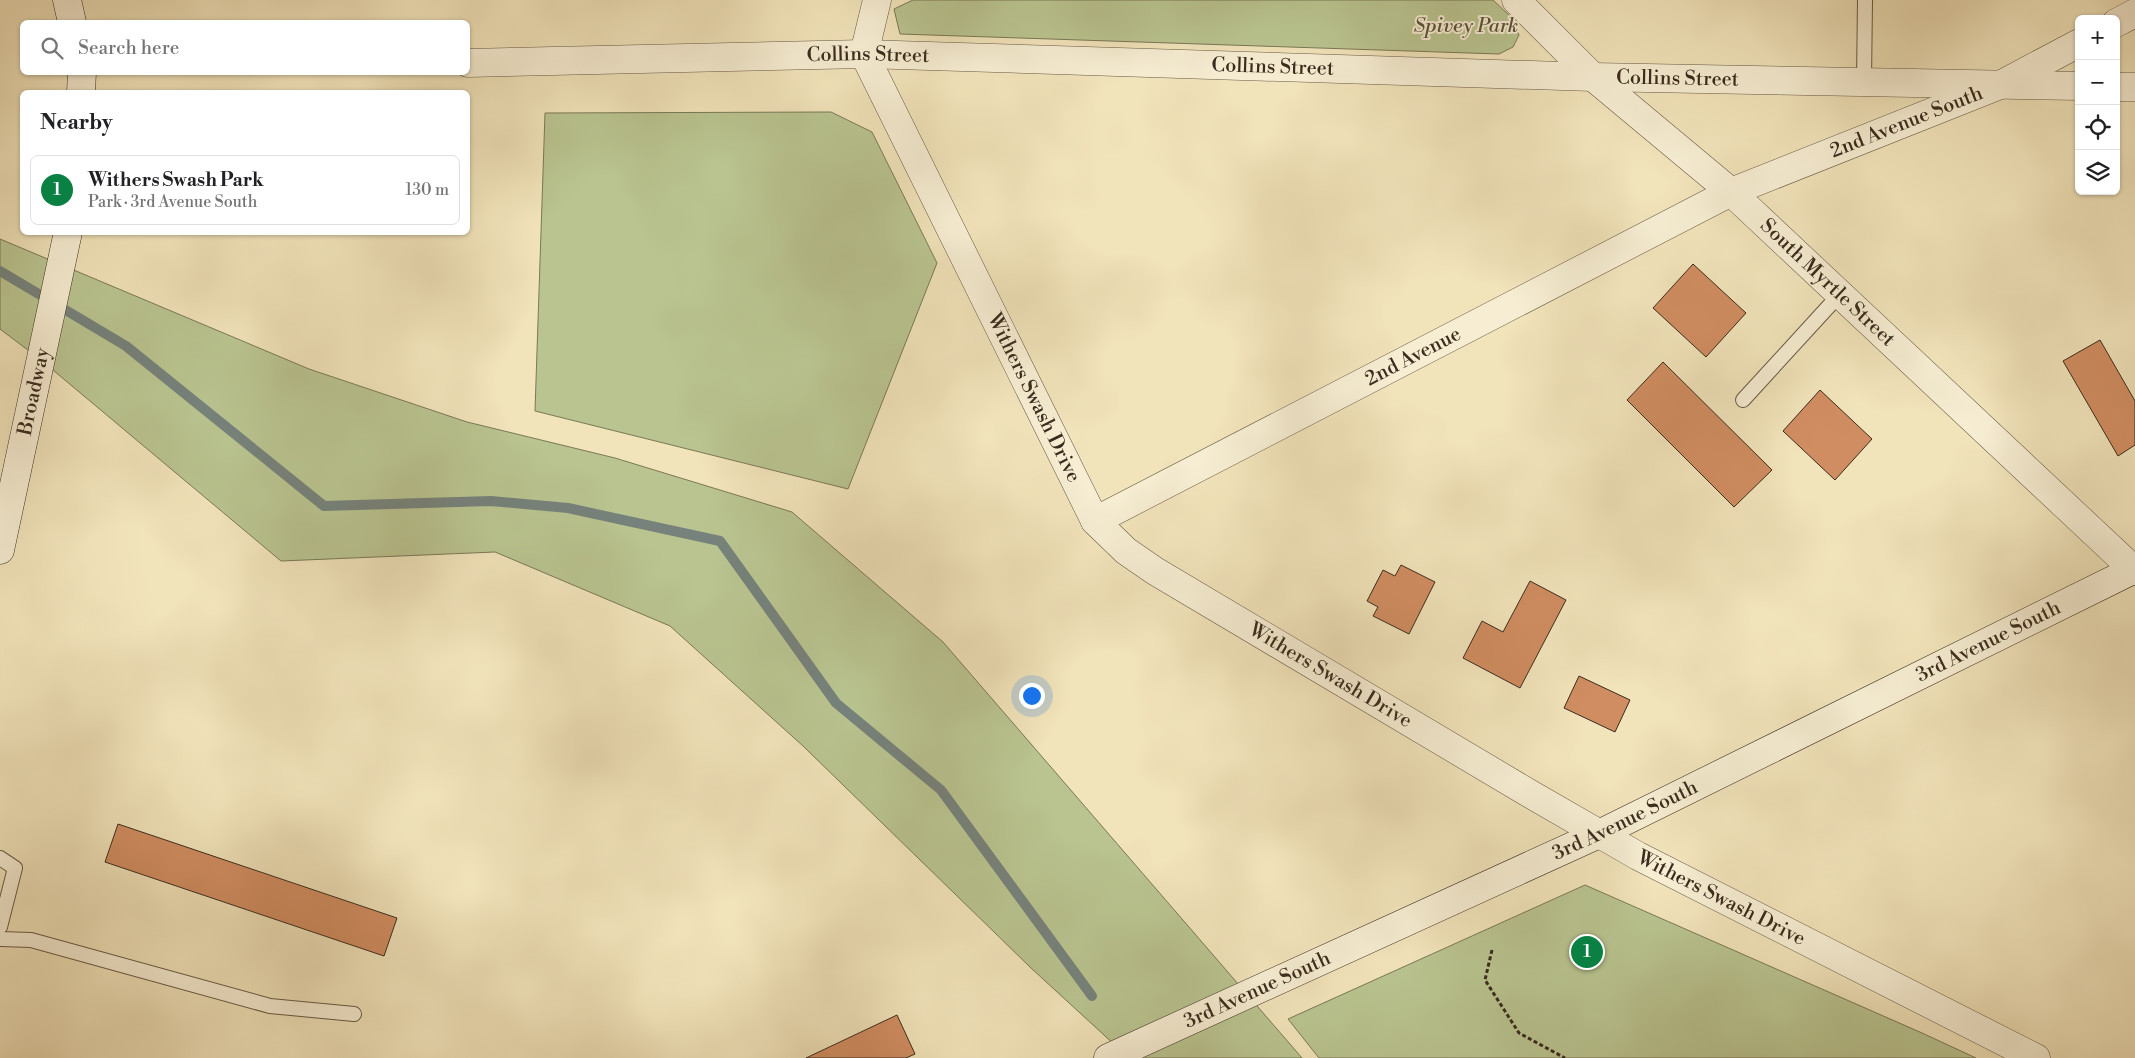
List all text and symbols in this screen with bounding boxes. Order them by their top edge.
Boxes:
park label: Spivey Park [1414,14,1518,39]
map controls [2075,15,2120,195]
button: + [2075,15,2120,60]
search box [20,20,470,75]
icon: search [38,34,66,62]
text: Search here [78,36,179,60]
street label: Collins Street [806,41,930,69]
street label: Collins Street [1211,52,1334,81]
button: − [2075,60,2120,105]
street label: Collins Street [1616,65,1739,92]
street label: 2nd Avenue South [1827,81,1987,164]
button: locate [2075,105,2120,150]
text: Nearby [40,110,113,136]
button: layers [2075,150,2120,195]
text: Withers Swash Park [88,168,264,192]
text: 1 [53,180,61,200]
text: 130 m [405,180,449,200]
text: Park · 3rd Avenue South [88,192,257,212]
street label: South Myrtle Street [1755,213,1900,352]
street label: Withers Swash Drive [981,308,1086,486]
street label: 2nd Avenue [1361,321,1465,392]
street label: Broadway [12,345,55,439]
street label: 3rd Avenue South [1912,595,2065,688]
street label: Withers Swash Drive [1243,617,1417,733]
your location [1019,683,1045,709]
street label: 3rd Avenue South [1548,775,1702,866]
street label: Withers Swash Drive [1632,845,1810,951]
pin: 1 [1571,933,1603,971]
street label: 3rd Avenue South [1180,946,1335,1034]

